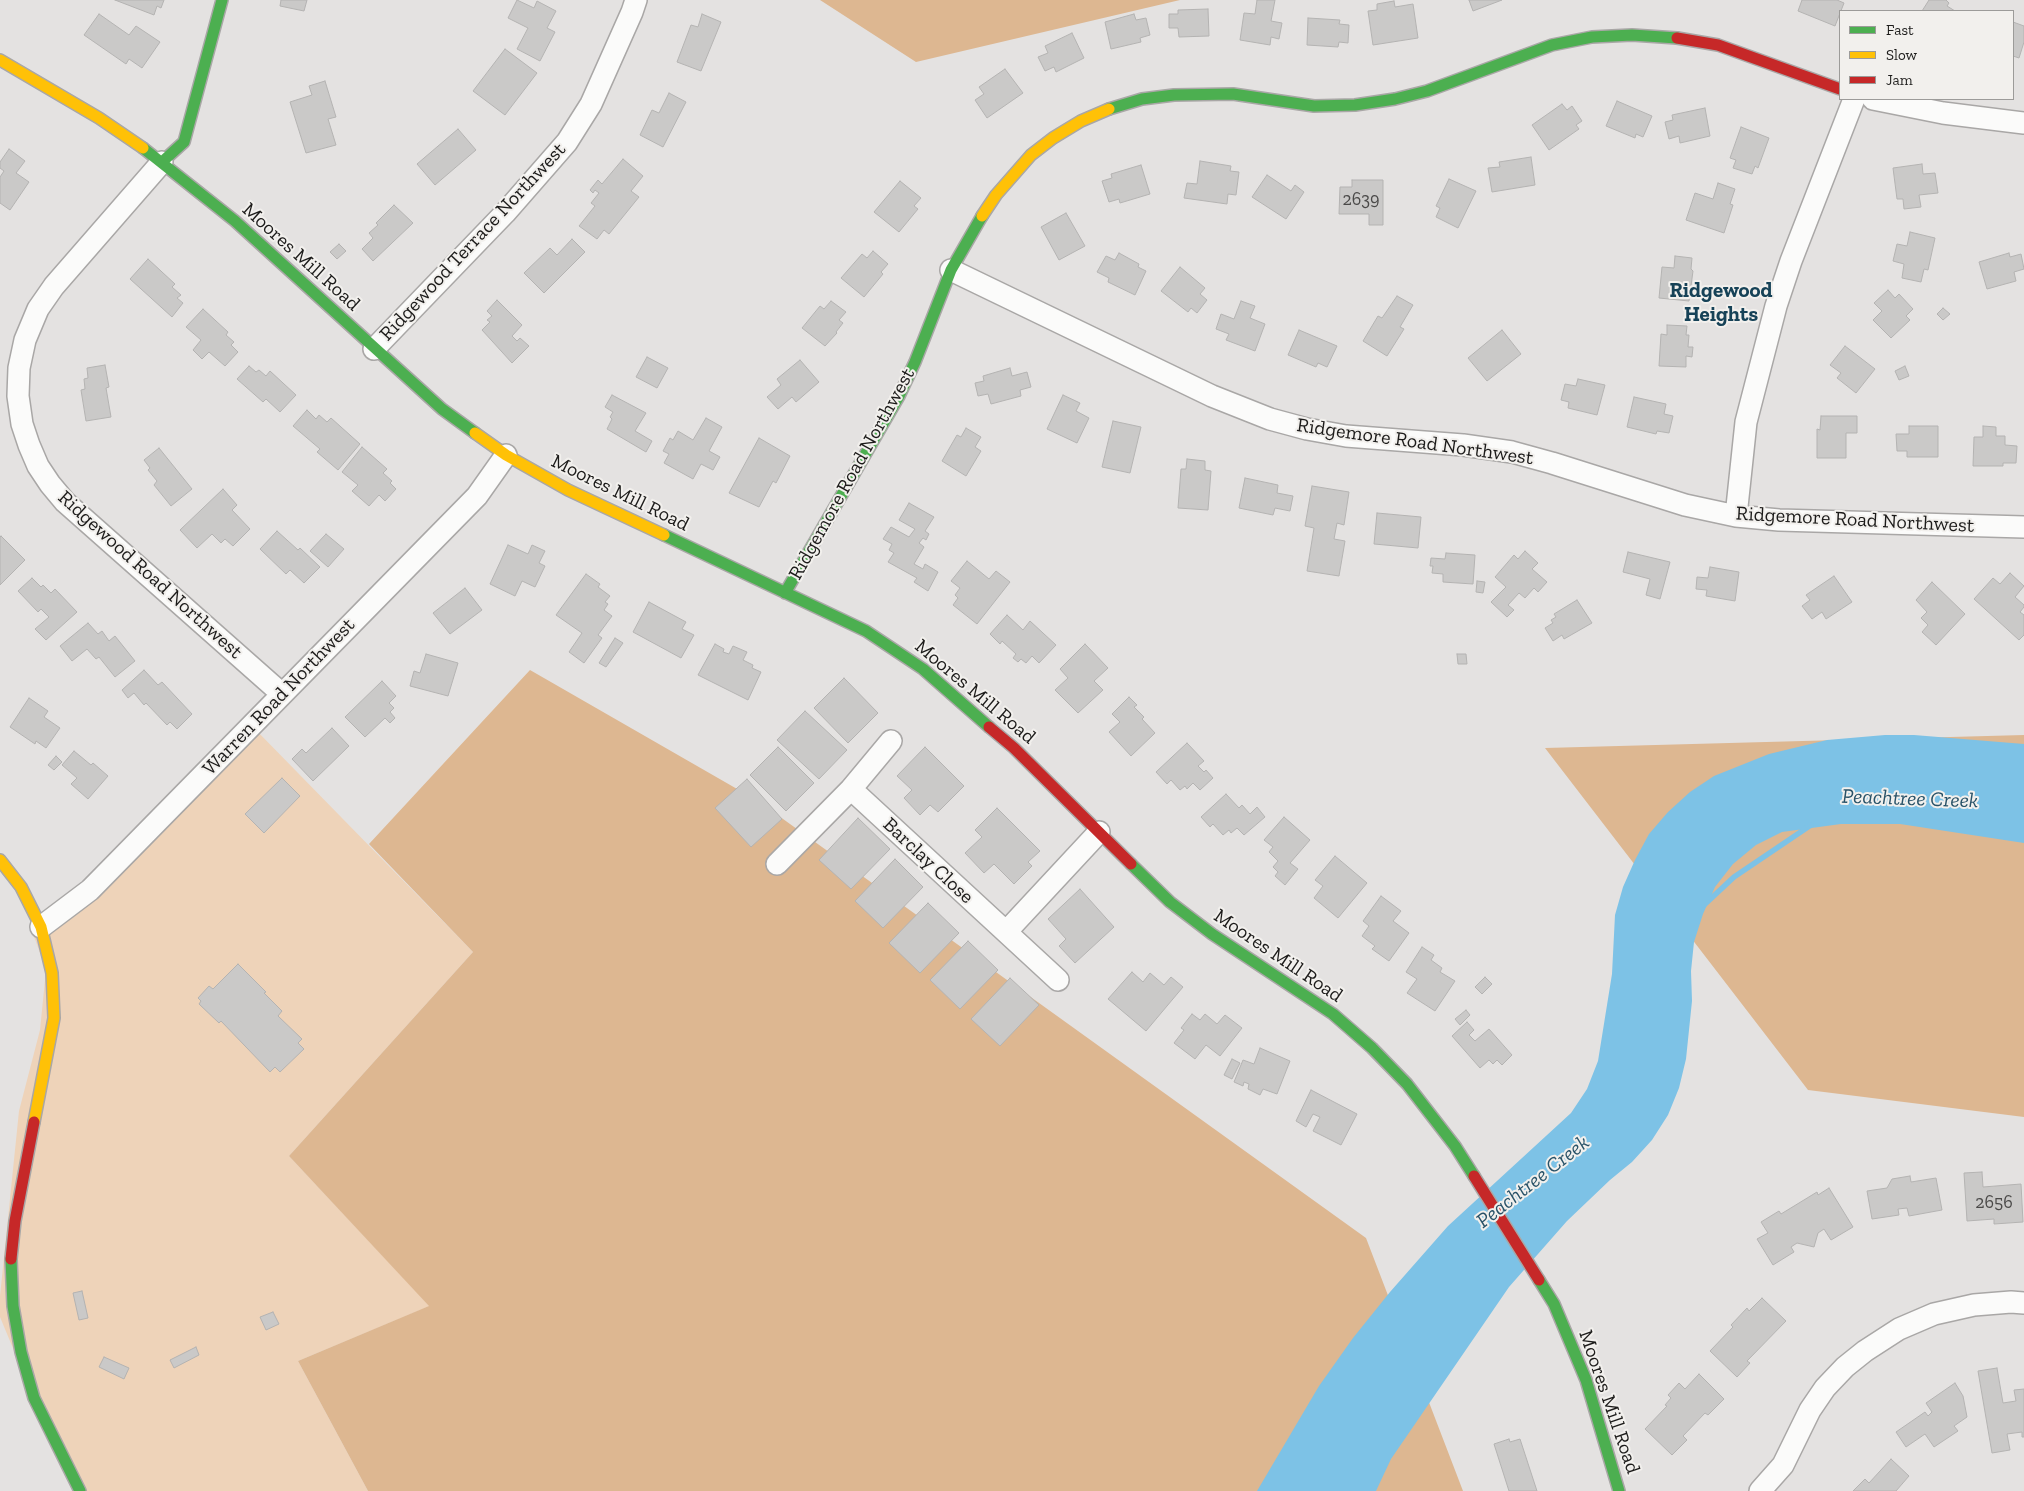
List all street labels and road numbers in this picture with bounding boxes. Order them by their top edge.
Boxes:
street label: Ridgewood Terrace Northwest [375,138,571,346]
street label: Moores Mill Road [237,198,365,316]
street label: Ridgemore Road Northwest [784,364,920,584]
street label: Ridgemore Road Northwest [1295,414,1535,470]
street label: Moores Mill Road [547,449,693,537]
street label: Ridgewood Road Northwest [53,486,247,664]
street label: Ridgemore Road Northwest [1735,502,1975,538]
street label: Warren Road Northwest [198,613,360,781]
street label: Moores Mill Road [910,635,1040,749]
street label: Barclay Close [878,813,978,909]
street label: Moores Mill Road [1209,904,1347,1008]
street label: Moores Mill Road [1573,1327,1645,1477]

